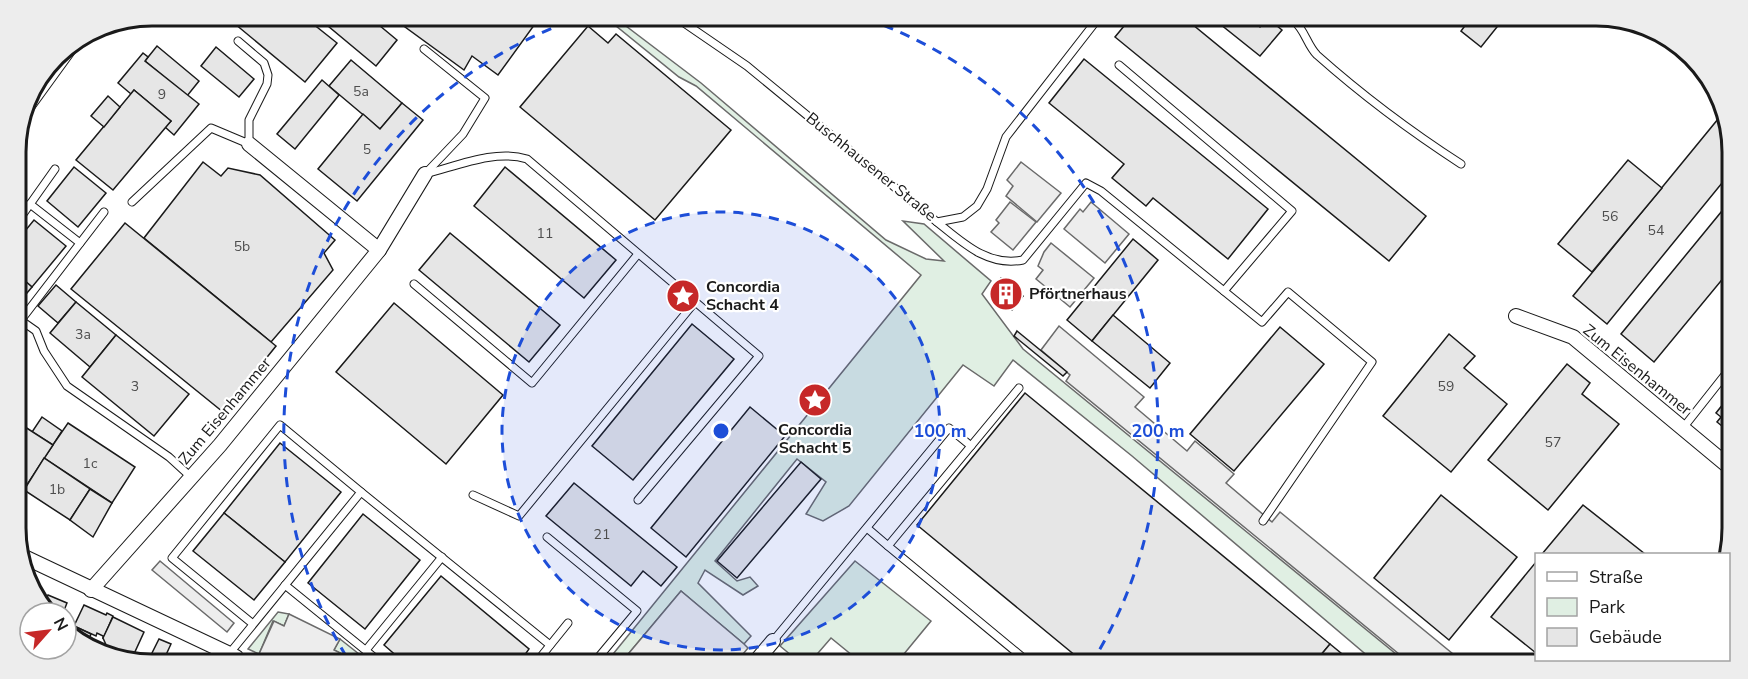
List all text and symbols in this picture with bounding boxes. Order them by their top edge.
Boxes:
house number: 5a [353,82,369,101]
house number: 9 [158,85,166,104]
street label: Buschhausener Straße [801,107,941,227]
house number: 5 [363,140,371,159]
house number: 56 [1602,207,1618,226]
house number: 54 [1648,221,1664,240]
house number: 11 [537,224,553,243]
house number: 5b [234,237,250,256]
place label: Concordia Schacht 4 [706,276,780,316]
building icon: Pförtnerhaus [988,276,1024,312]
place icon: Concordia Schacht 4 [665,278,701,314]
place label: Pförtnerhaus [1029,283,1127,305]
street label: Zum Eisenhammer [1578,319,1696,421]
house number: 3a [75,325,91,344]
street label: Zum Eisenhammer [174,353,277,469]
house number: 3 [131,377,139,396]
house number: 59 [1438,377,1454,396]
place icon: Concordia Schacht 5 [797,382,833,418]
place label: Concordia Schacht 5 [778,419,852,459]
text: 100 m [913,419,967,443]
text: 200 m [1131,419,1185,443]
centre of rings [711,421,731,441]
house number: 57 [1545,433,1561,452]
house number: 1c [83,454,98,473]
house number: 1b [49,480,65,499]
house number: 21 [594,525,610,544]
legend [1535,553,1730,661]
text: Straße [1589,565,1643,589]
text: Park [1589,595,1626,619]
north arrow [18,601,78,661]
text: N [48,614,73,635]
text: Gebäude [1589,625,1662,649]

